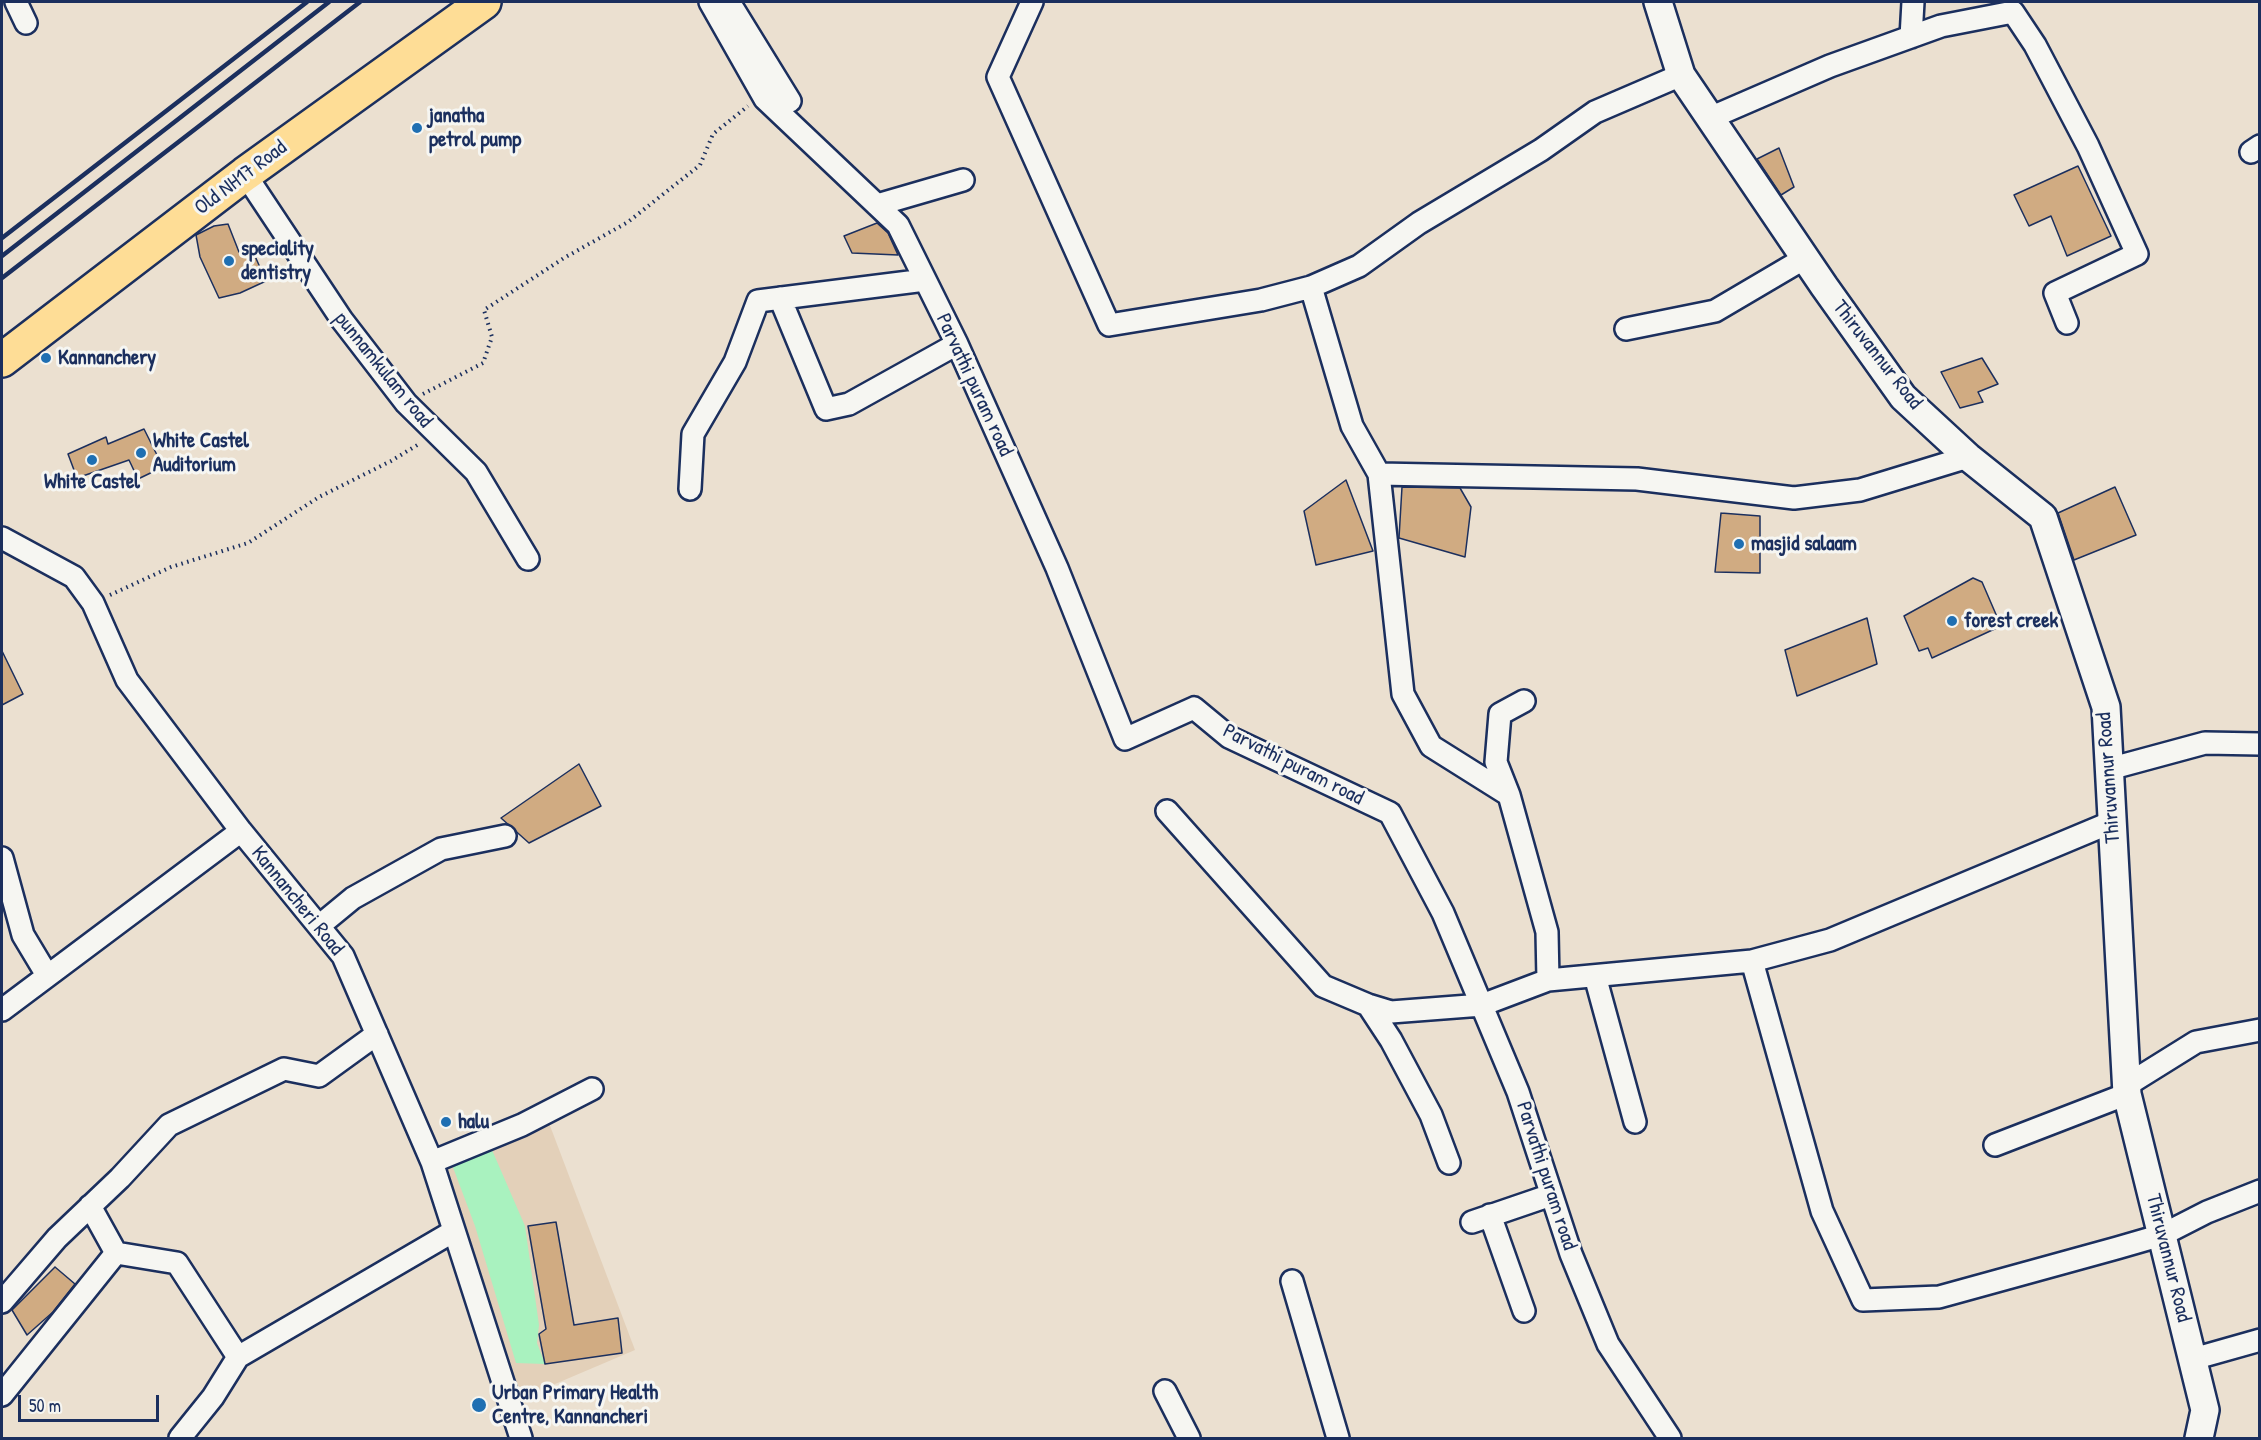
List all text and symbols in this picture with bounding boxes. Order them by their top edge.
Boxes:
place label: janatha petrol pump [429,103,521,153]
marker: janatha petrol pump [410,121,424,135]
street label: Old NH17 Road [190,135,292,221]
place label: speciality dentistry [241,236,314,286]
marker: speciality dentistry [222,254,236,268]
street label: Thiruvannur Road [1827,296,1927,414]
street label: punnamkulam road [329,307,437,433]
street label: Parvathi puram road [930,310,1018,460]
place label: Kannanchery [58,345,156,371]
marker: Kannanchery [39,351,53,365]
place label: White Castel Auditorium [153,428,249,478]
marker: White Castel Auditorium [134,446,148,460]
marker: White Castel [85,453,99,467]
place label: White Castel [44,469,140,495]
place label: masjid salaam [1751,531,1857,557]
marker: masjid salaam [1732,537,1746,551]
place label: forest creek [1964,608,2058,634]
marker: forest creek [1945,614,1959,628]
street label: Thiruvannur Road [2092,712,2126,844]
street label: Parvathi puram road [1218,719,1368,811]
street label: Kannancheri Road [245,841,349,961]
street label: Parvathi puram road [1510,1099,1582,1253]
place label: halu [458,1109,489,1135]
marker: halu [439,1115,453,1129]
street label: Thiruvannur Road [2140,1191,2196,1325]
place label: Urban Primary Health Centre, Kannancheri [492,1380,658,1430]
scale bar [21,1383,162,1421]
text: 50 m [29,1393,61,1418]
marker: Urban Primary Health Centre, Kannancheri [470,1396,488,1414]

